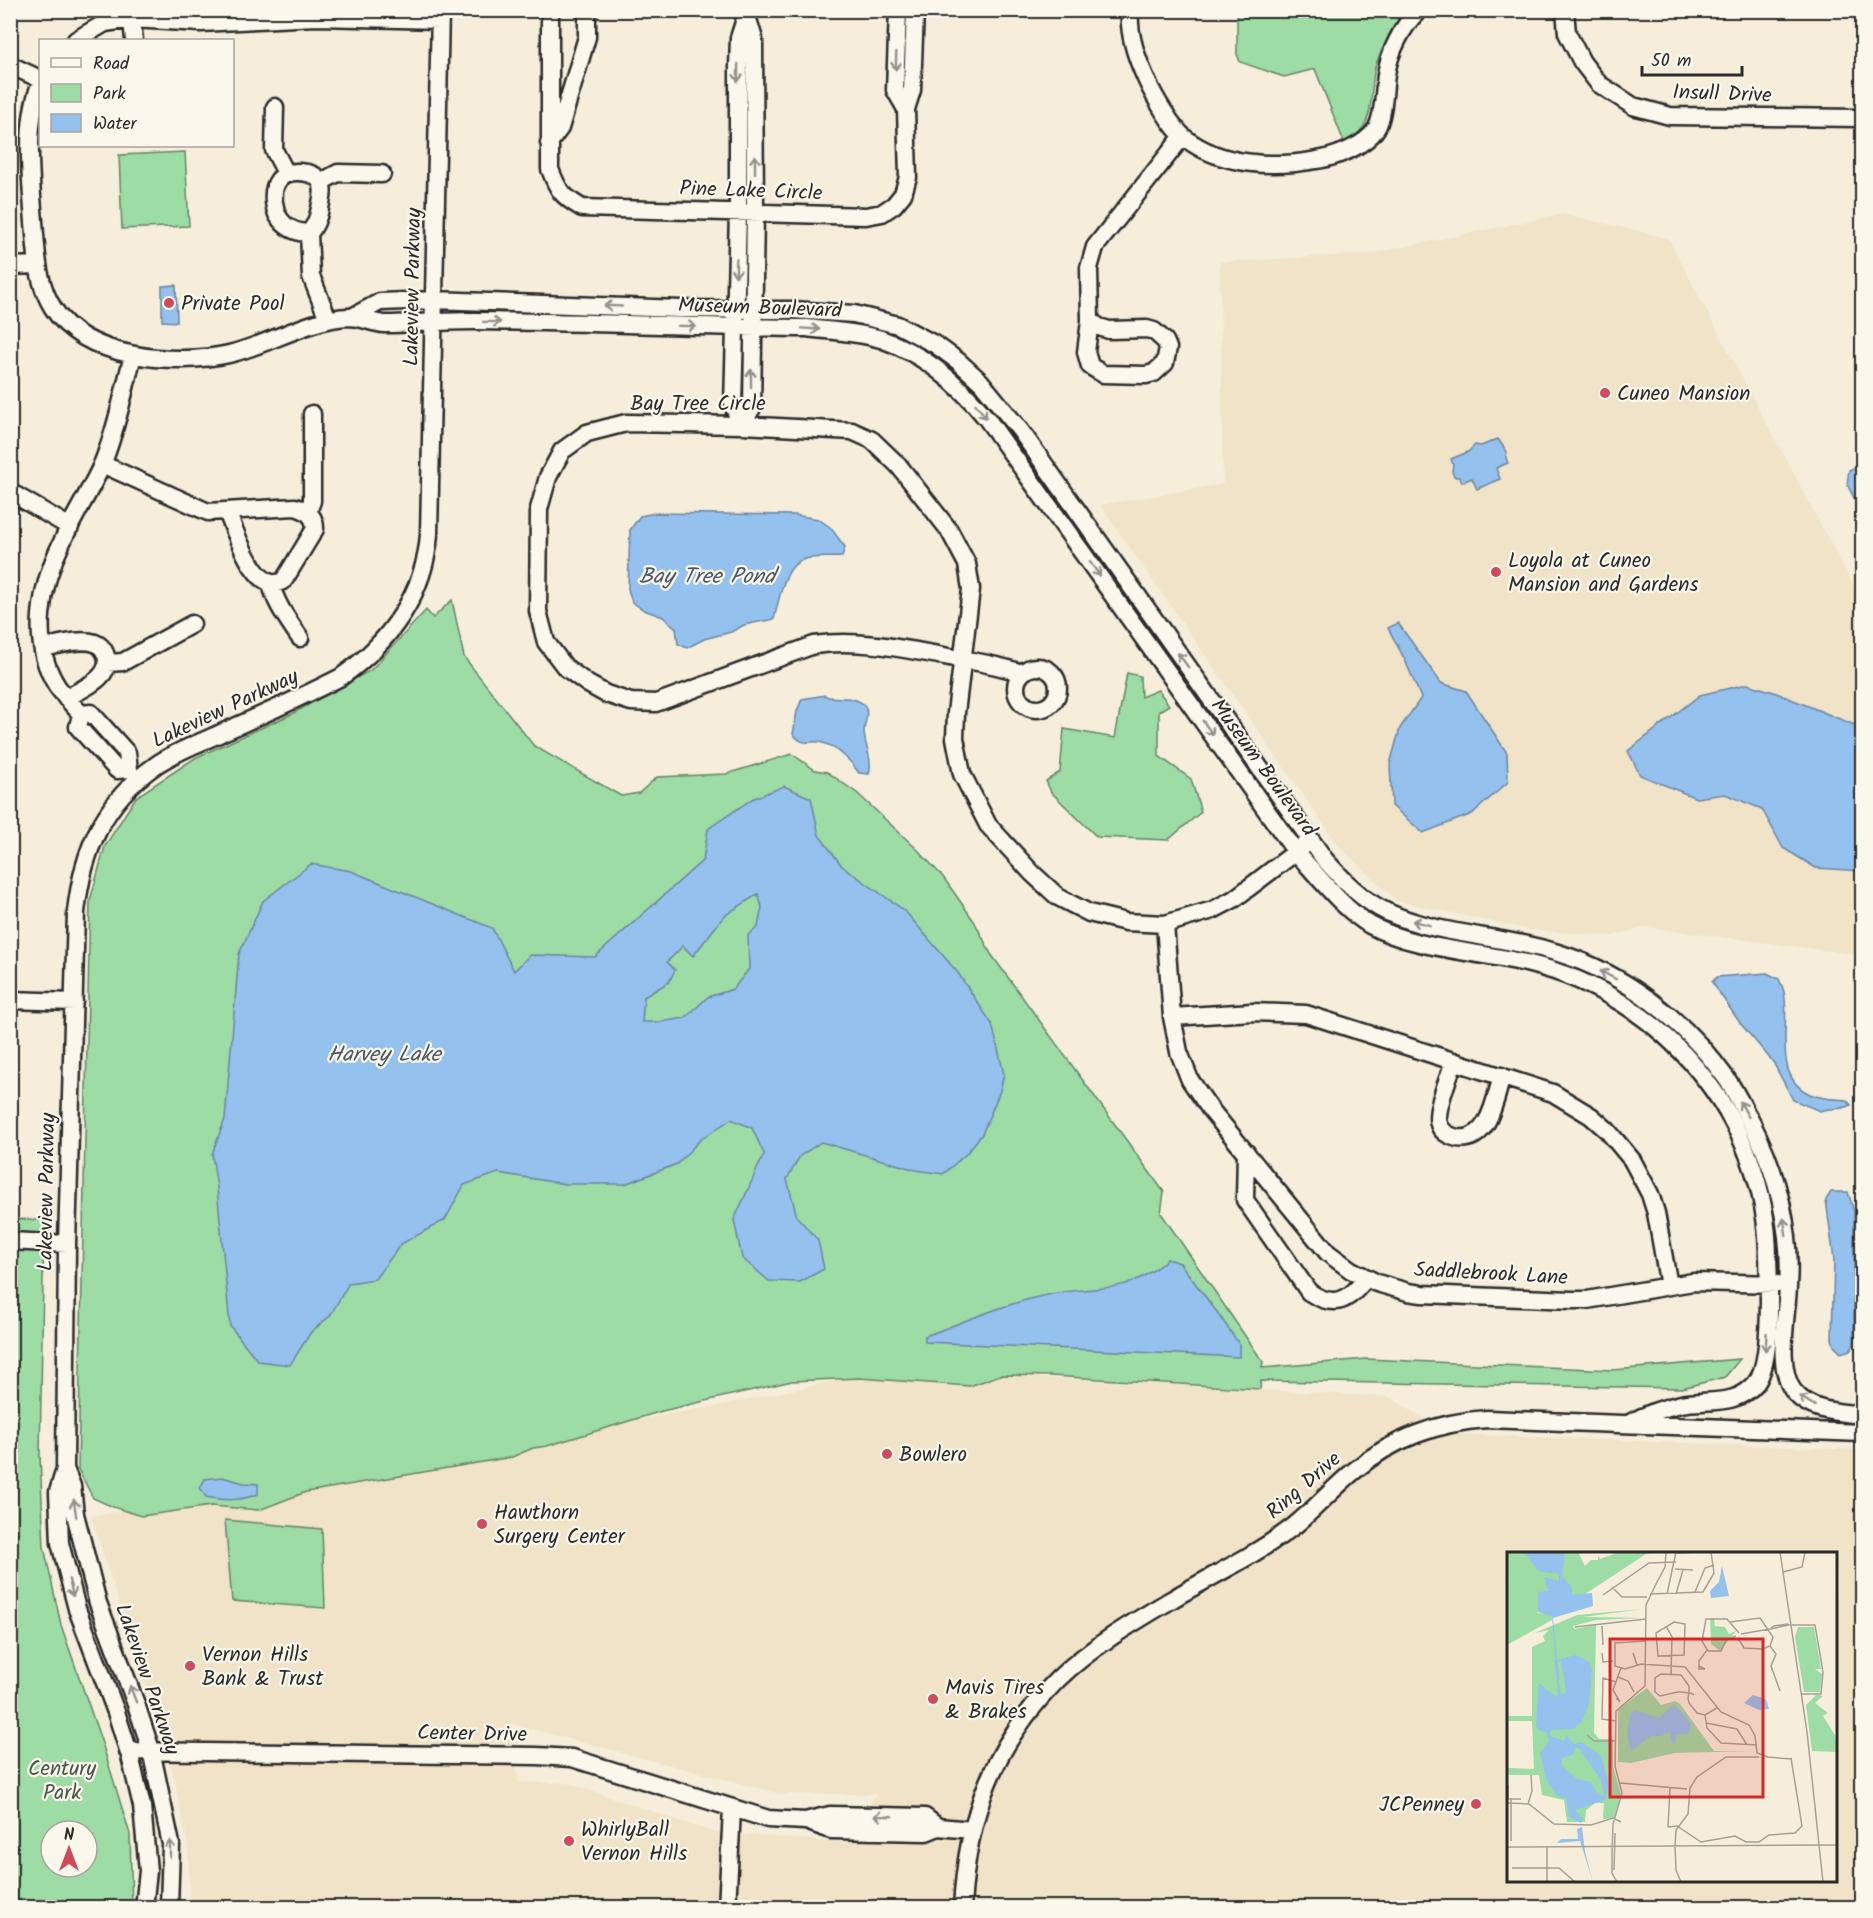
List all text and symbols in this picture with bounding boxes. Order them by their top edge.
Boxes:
legend [39,39,234,147]
scale bar [1642,39,1742,77]
text: 50 m [1651,47,1691,76]
text: Road [93,50,130,79]
one-way arrow [890,51,902,71]
one-way arrow [732,62,744,82]
street label: Insull Drive [1672,76,1773,113]
text: Park [93,80,126,109]
text: Water [93,110,138,139]
one-way arrow [749,155,761,175]
street label: Pine Lake Circle [679,173,824,211]
street label: Lakeview Parkway [396,207,431,366]
one-way arrow [730,257,741,277]
place label: Private Pool [181,288,285,321]
street label: Museum Boulevard [677,289,843,328]
marker: Private Pool [162,296,176,310]
one-way arrow [603,300,623,311]
one-way arrow [481,316,501,328]
one-way arrow [676,321,696,332]
one-way arrow [801,324,821,335]
one-way arrow [745,368,757,388]
place label: Cuneo Mansion [1617,378,1751,411]
marker: Cuneo Mansion [1598,386,1612,400]
street label: Bay Tree Circle [630,388,766,421]
one-way arrow [974,403,987,419]
place label: Loyola at Cuneo Mansion and Gardens [1508,545,1698,602]
water label: Bay Tree Pond [639,560,780,595]
one-way arrow [1089,561,1101,577]
marker: Loyola at Cuneo Mansion and Gardens [1489,565,1503,579]
one-way arrow [1177,652,1189,668]
street label: Lakeview Parkway [147,661,304,758]
street label: Museum Boulevard [1201,692,1325,844]
one-way arrow [1202,719,1214,735]
one-way arrow [1412,917,1431,929]
one-way arrow [1600,969,1617,981]
water label: Harvey Lake [327,1038,443,1073]
one-way arrow [1738,1101,1750,1118]
street label: Lakeview Parkway [30,1112,65,1271]
one-way arrow [1779,1218,1790,1237]
street label: Saddlebrook Lane [1413,1254,1569,1295]
one-way arrow [1761,1332,1772,1352]
one-way arrow [1798,1394,1815,1407]
place label: Bowlero [899,1439,967,1472]
street label: Ring Drive [1259,1444,1349,1528]
marker: Bowlero [880,1447,894,1461]
place label: Hawthorn Surgery Center [494,1497,626,1554]
one-way arrow [70,1499,81,1519]
marker: Hawthorn Surgery Center [475,1517,489,1531]
inset map [1507,1552,1837,1882]
one-way arrow [66,1578,78,1597]
street label: Lakeview Parkway [105,1599,188,1760]
place label: Vernon Hills Bank & Trust [202,1639,324,1696]
marker: Vernon Hills Bank & Trust [183,1659,197,1673]
place label: Mavis Tires & Brakes [945,1672,1044,1729]
one-way arrow [126,1685,137,1704]
marker: Mavis Tires & Brakes [926,1692,940,1706]
street label: Center Drive [417,1717,528,1752]
park label: Century Park [28,1753,96,1810]
place label: JCPenney [1379,1789,1464,1822]
marker: JCPenney [1469,1797,1483,1811]
one-way arrow [874,1810,894,1822]
place label: WhirlyBall Vernon Hills [581,1814,687,1871]
north arrow [39,1819,99,1879]
text: N [64,1823,74,1848]
marker: WhirlyBall Vernon Hills [562,1834,576,1848]
one-way arrow [164,1840,176,1860]

